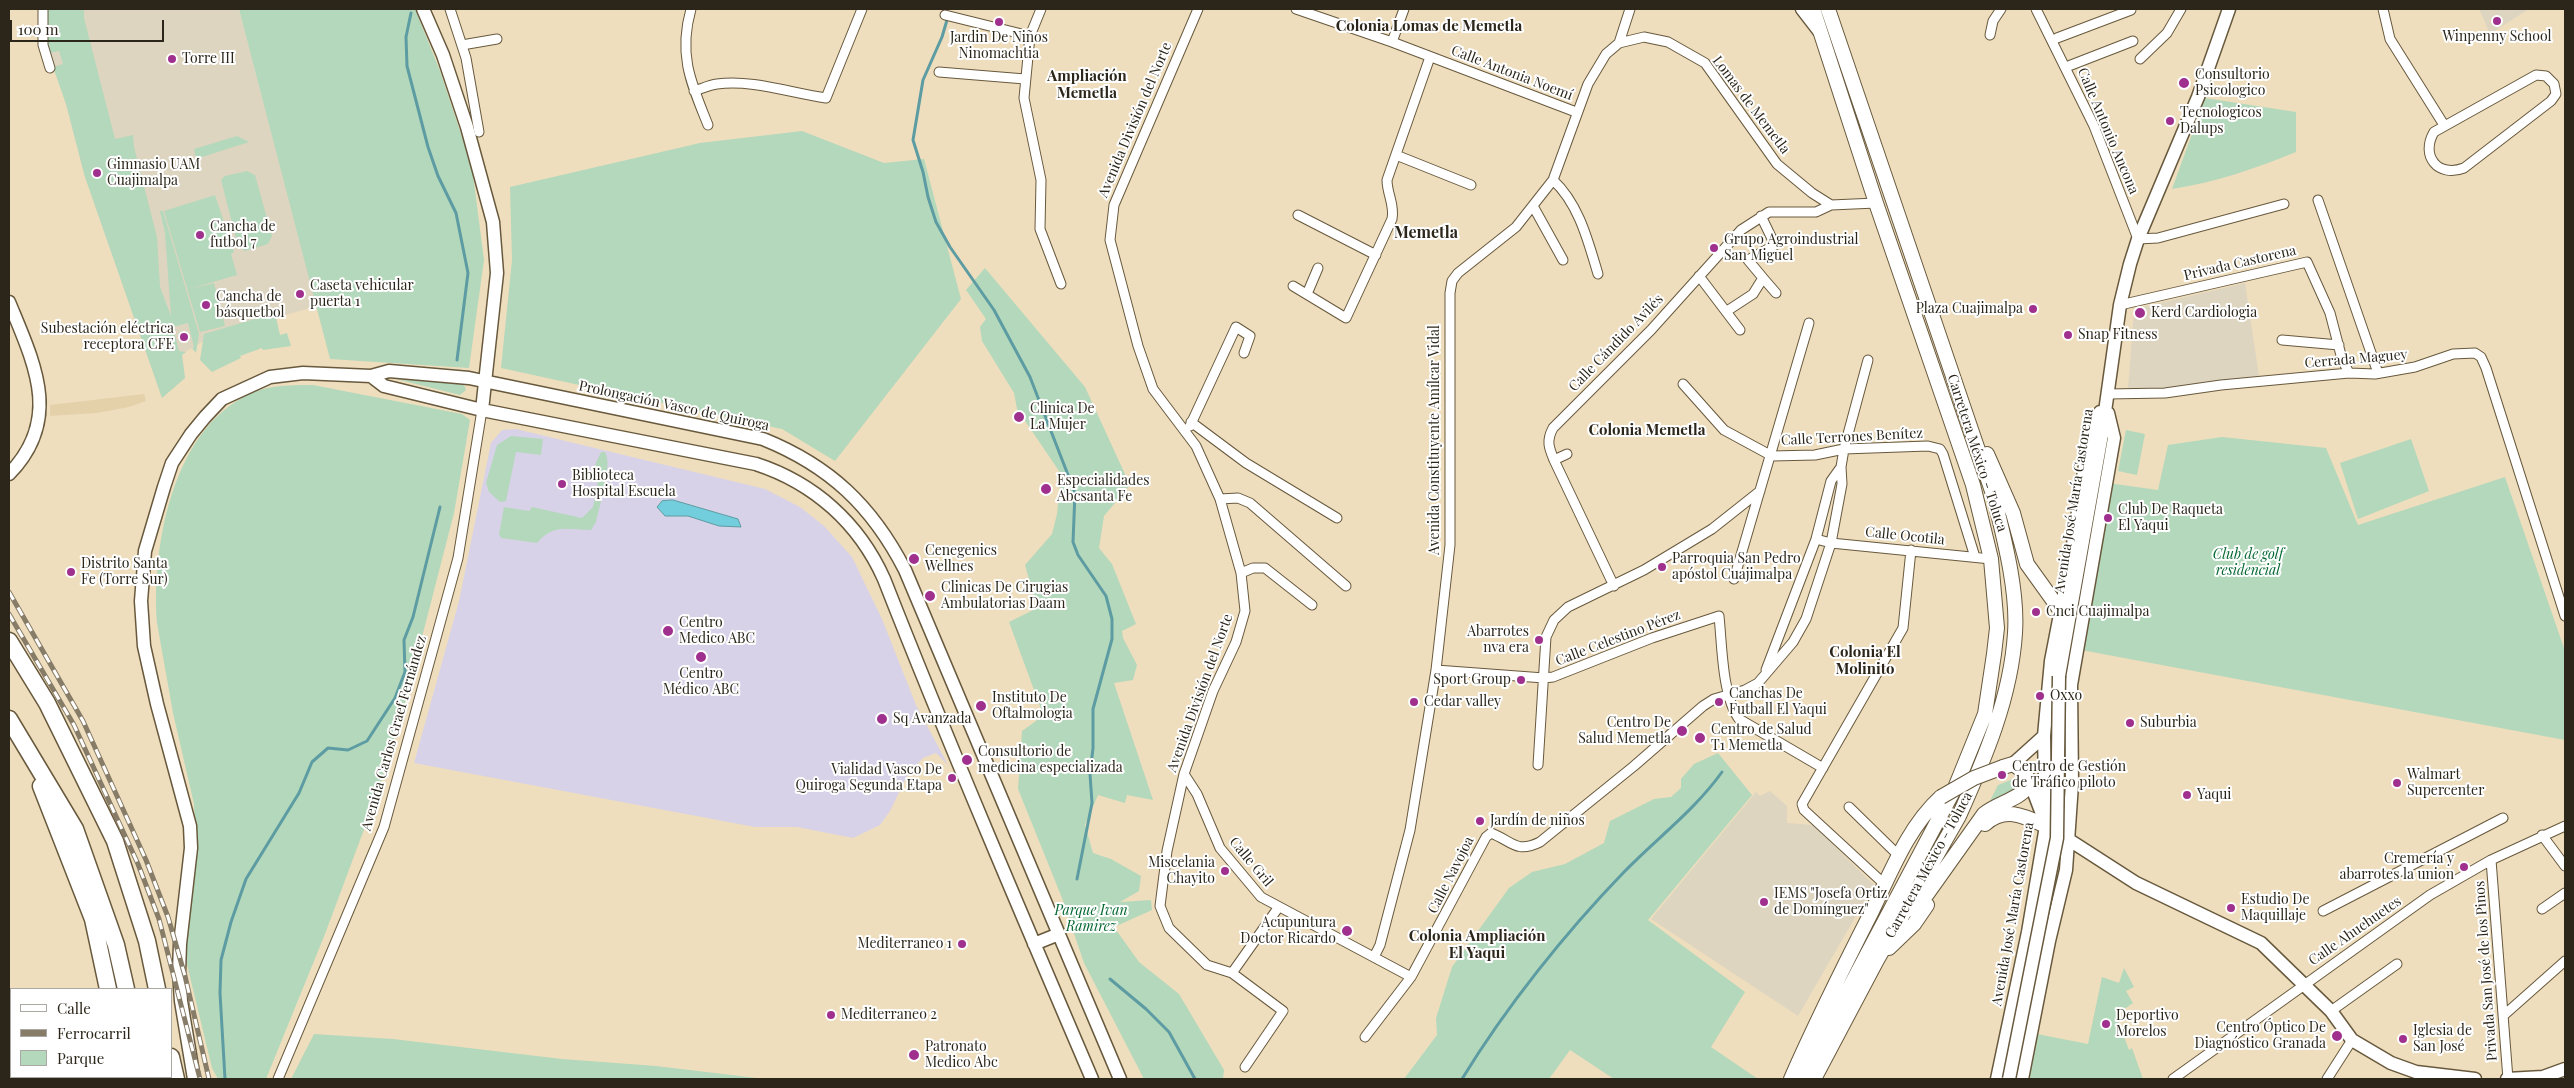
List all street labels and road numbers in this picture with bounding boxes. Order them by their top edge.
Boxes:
street label: Avenida División del Norte [1095,40,1175,200]
street label: Calle Antonia Noemí [1449,42,1575,104]
street label: Lomas de Memetla [1709,53,1793,157]
street label: Calle Antonio Ancona [2074,65,2142,197]
street label: Privada Castorena [2182,242,2298,284]
street label: Calle Cándido Avilés [1565,291,1667,395]
street label: Avenida Constituyente Amílcar Vidal [1427,325,1443,555]
street label: Cerrada Maguey [2304,346,2408,372]
street label: Carretera México - Toluca [1944,372,2010,534]
street label: Prolongación Vasco de Quiroga [577,378,771,434]
street label: Avenida José María Castorena [2051,408,2097,594]
street label: Calle Terrones Benítez [1781,425,1923,449]
street label: Calle Ocotila [1864,523,1946,549]
street label: Calle Celestino Pérez [1553,606,1683,670]
street label: Avenida División del Norte [1164,612,1236,774]
street label: Avenida Carlos Graef Fernández [358,633,430,833]
street label: Carretera México - Toluca [1882,789,1976,941]
street label: Avenida José María Castorena [1989,821,2037,1007]
street label: Calle Gril [1226,834,1276,890]
street label: Calle Navojoa [1424,834,1478,916]
street label: Privada San José de los Pinos [2471,880,2501,1062]
street label: Calle Ahuehuetes [2306,893,2404,969]

